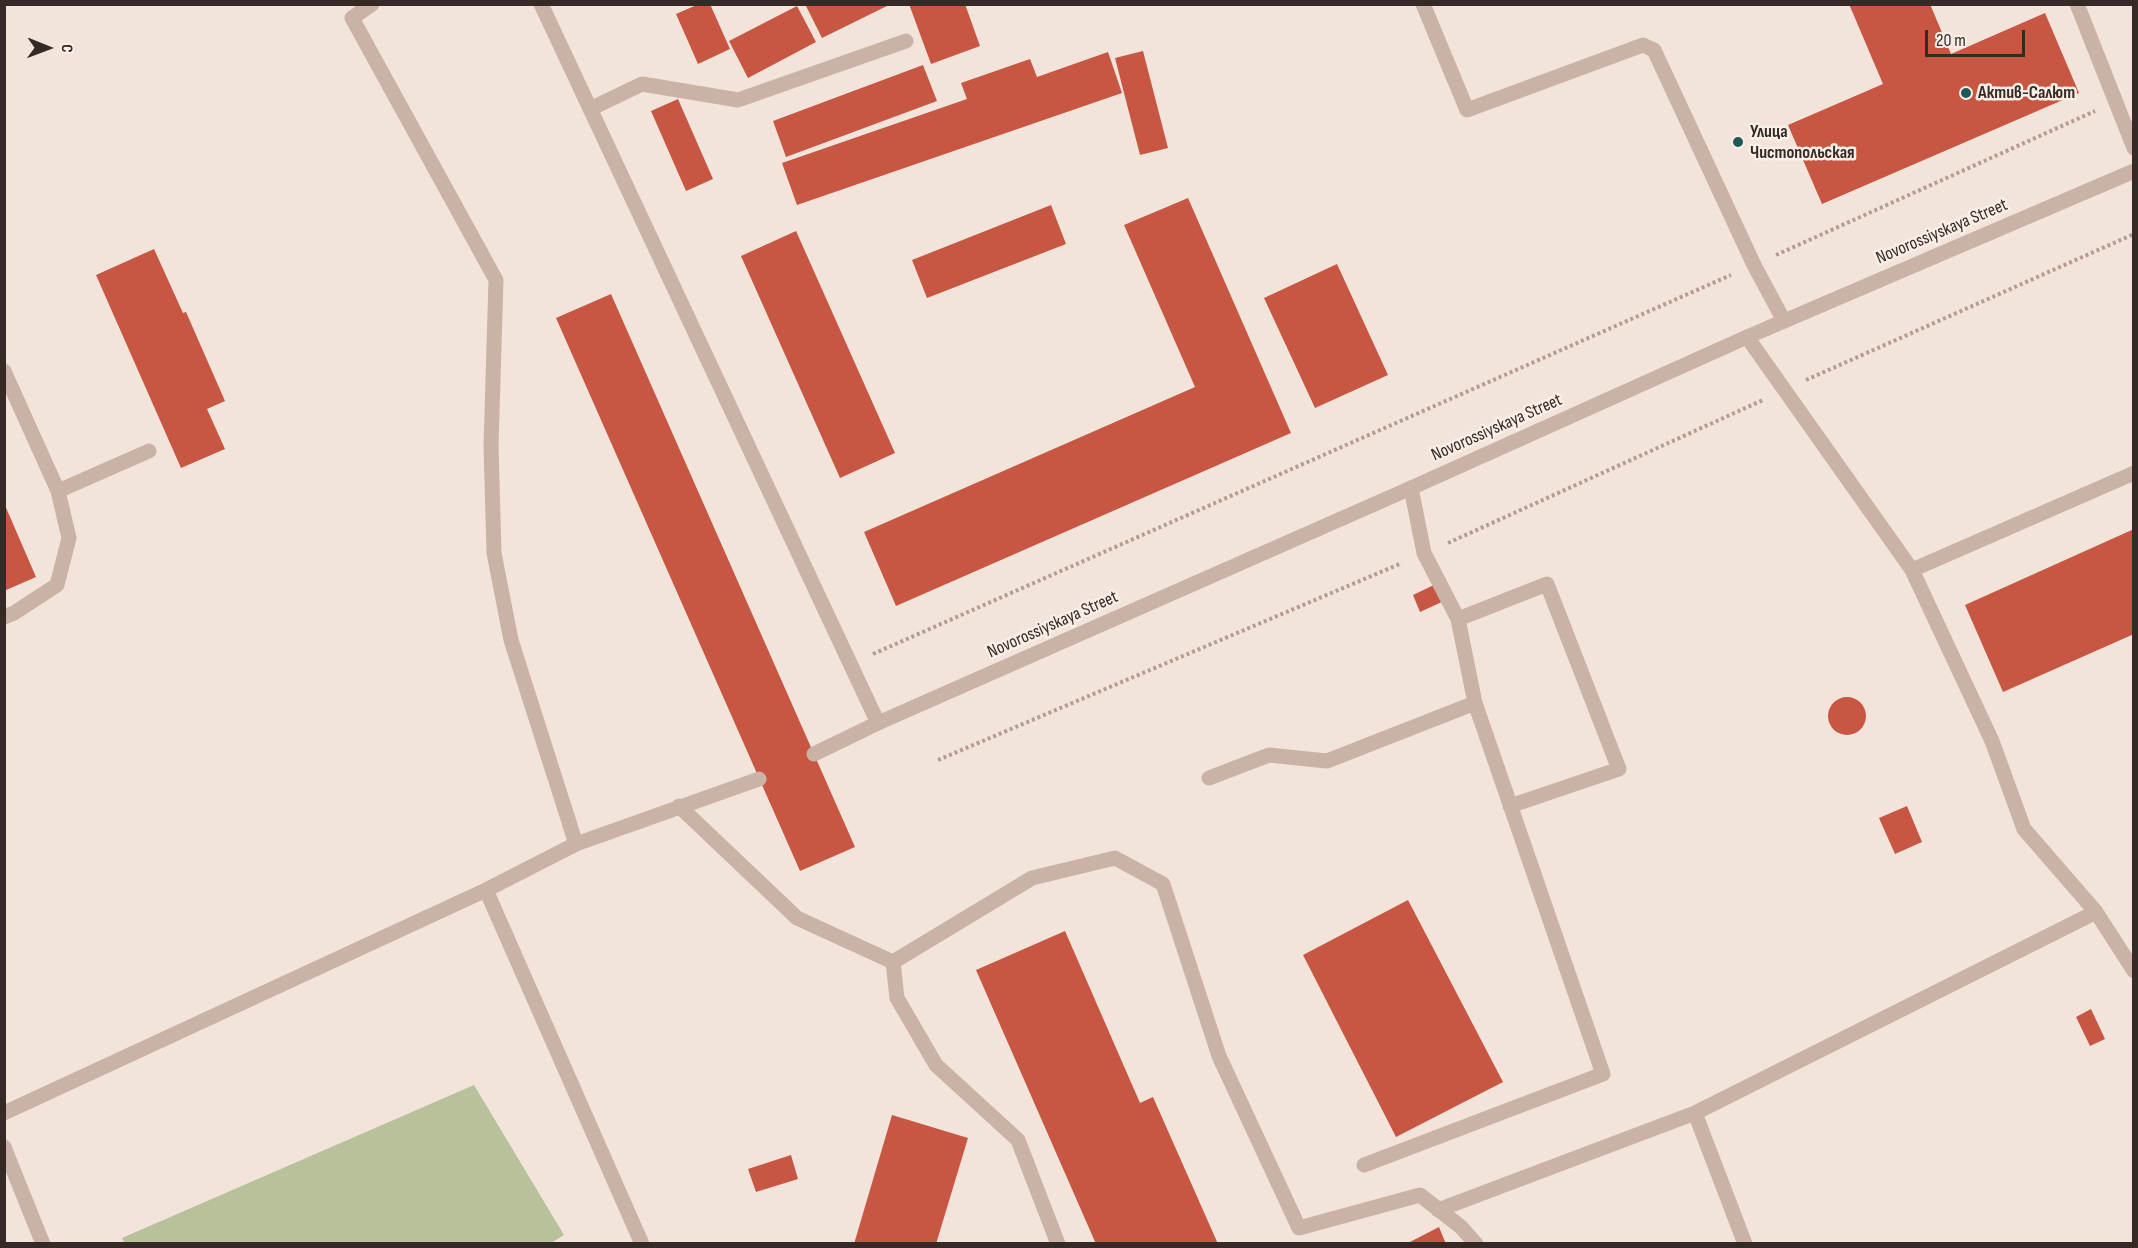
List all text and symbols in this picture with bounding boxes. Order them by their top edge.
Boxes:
north arrow [18,18,78,78]
scale bar [1928,18,2028,56]
text: 20 m [1936,30,1966,51]
text: С [57,44,76,53]
place label: Актив-Салют [1978,82,2075,104]
marker: Актив-Салют [1959,86,1973,100]
place label: Улица Чистопольская [1750,121,1855,164]
marker: Улица Чистопольская [1731,135,1745,149]
street label: Novorossiyskaya Street [1873,195,2011,269]
street label: Novorossiyskaya Street [1428,390,1566,466]
street label: Novorossiyskaya Street [984,587,1122,663]

